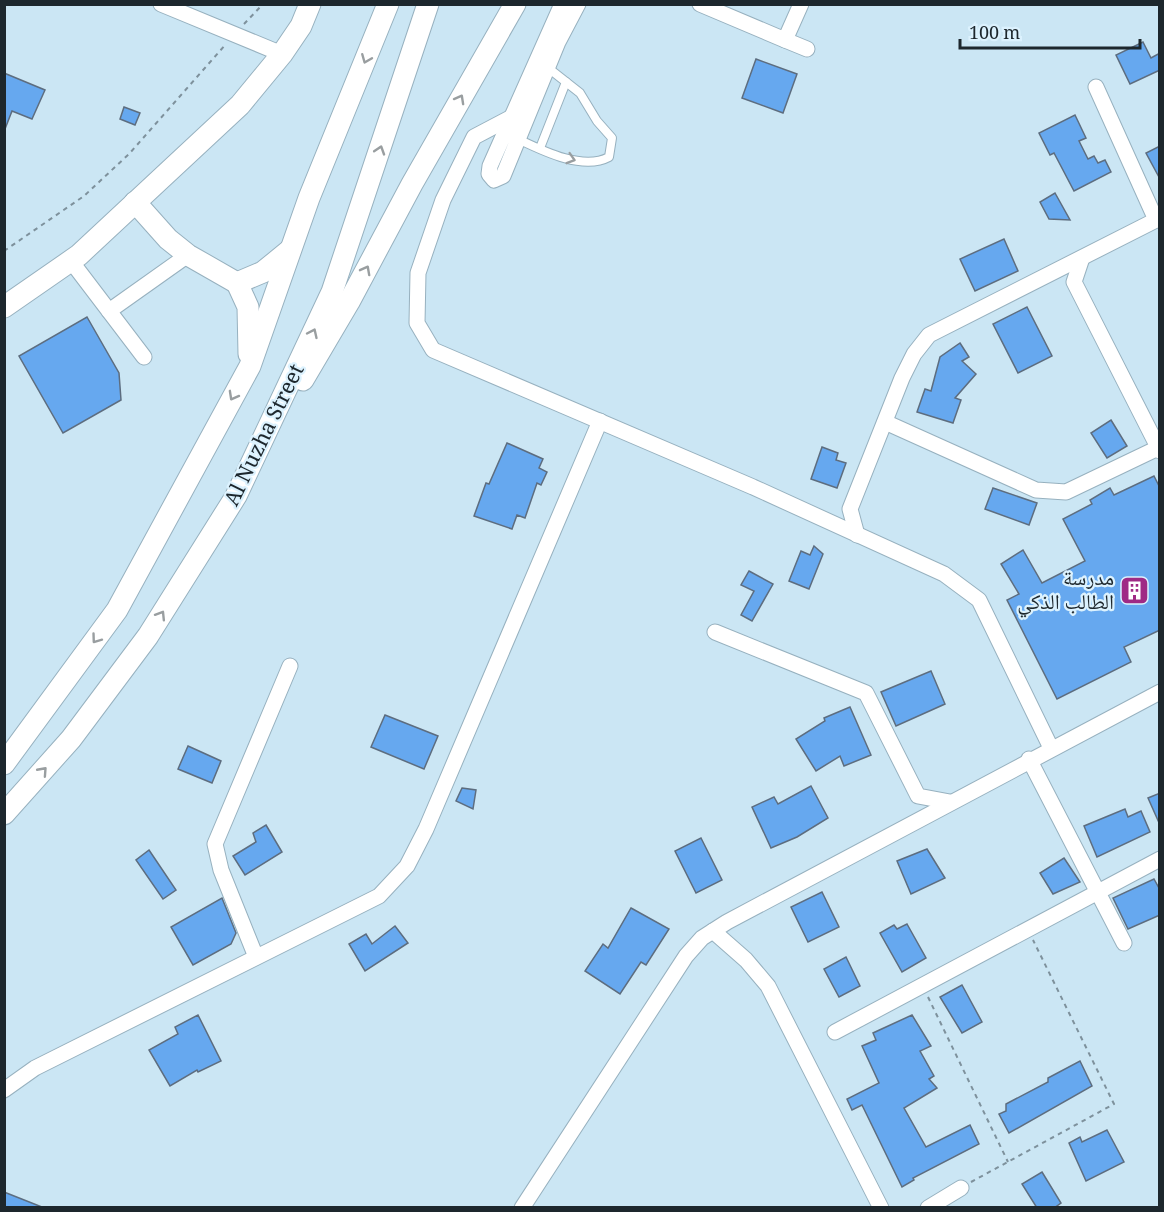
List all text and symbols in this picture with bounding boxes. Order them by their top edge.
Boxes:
scale bar [960,12,1140,50]
text: 100 m [969,20,1020,50]
one-way arrow [361,52,373,63]
one-way arrow [453,95,464,105]
one-way arrow [372,145,385,156]
one-way arrow [566,152,576,164]
one-way arrow [359,266,370,276]
one-way arrow [306,329,318,340]
street label: Al Nuzha Street [217,359,316,513]
one-way arrow [229,390,240,400]
place label: مدرسة الطالب الذكي [1017,563,1114,622]
building icon: مدرسة الطالب الذكي [1119,574,1151,606]
one-way arrow [153,611,165,621]
one-way arrow [92,632,103,643]
one-way arrow [36,767,47,778]

